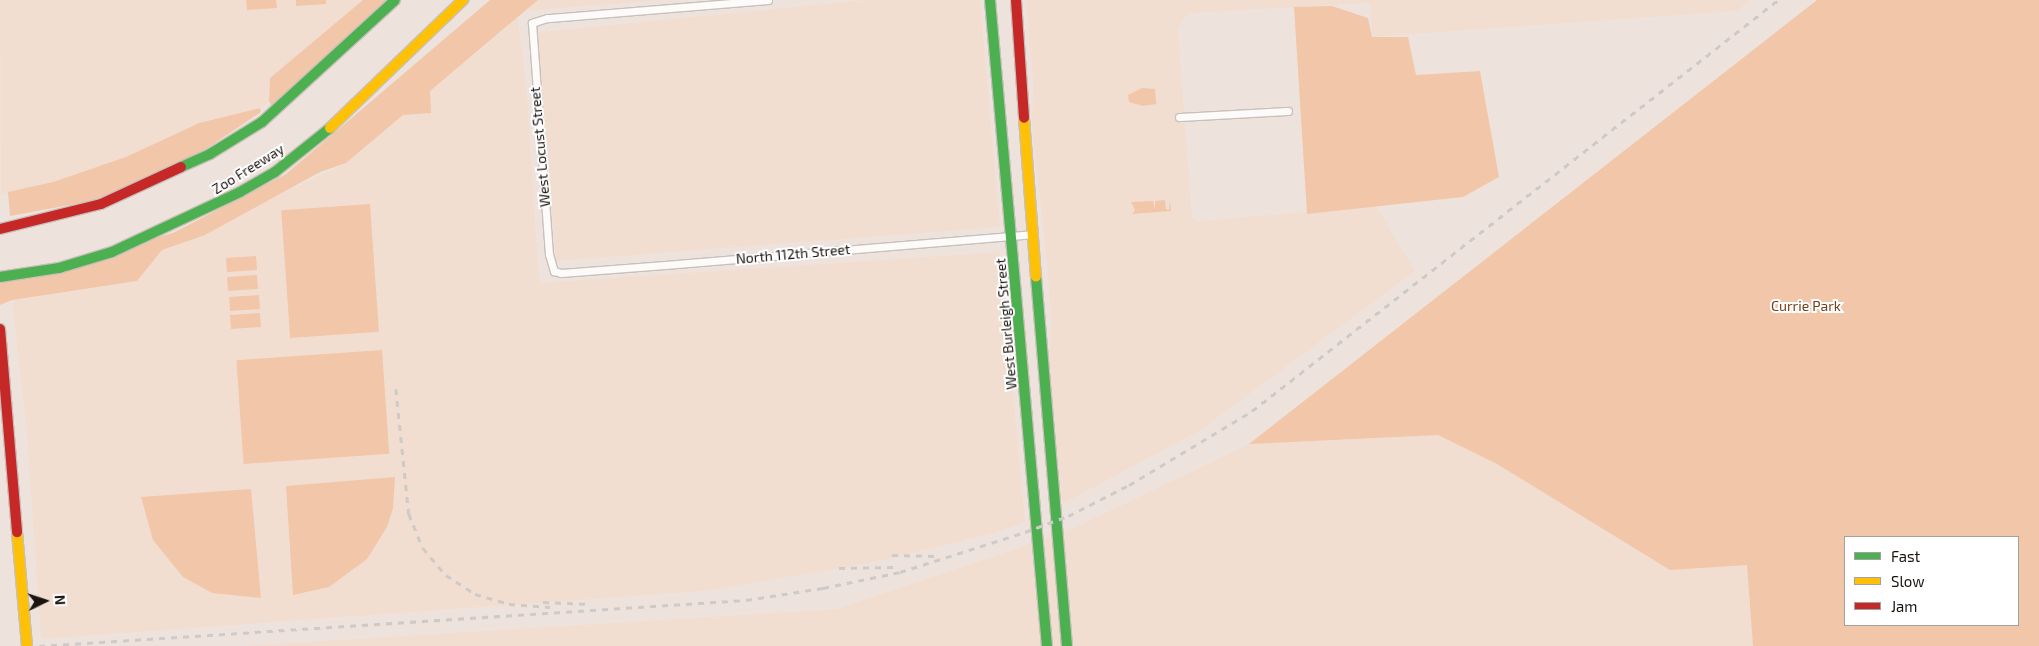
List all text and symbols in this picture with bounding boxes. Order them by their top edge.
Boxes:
street label: West Locust Street [526,86,554,208]
street label: Zoo Freeway [209,140,287,198]
street label: North 112th Street [735,241,851,267]
street label: West Burleigh Street [992,258,1020,390]
park label: Currie Park [1771,298,1841,314]
legend [1844,536,2019,626]
text: Fast [1891,547,1920,565]
text: Slow [1891,572,1925,590]
north arrow [20,576,70,626]
text: N [52,594,69,606]
text: Jam [1891,597,1917,615]

